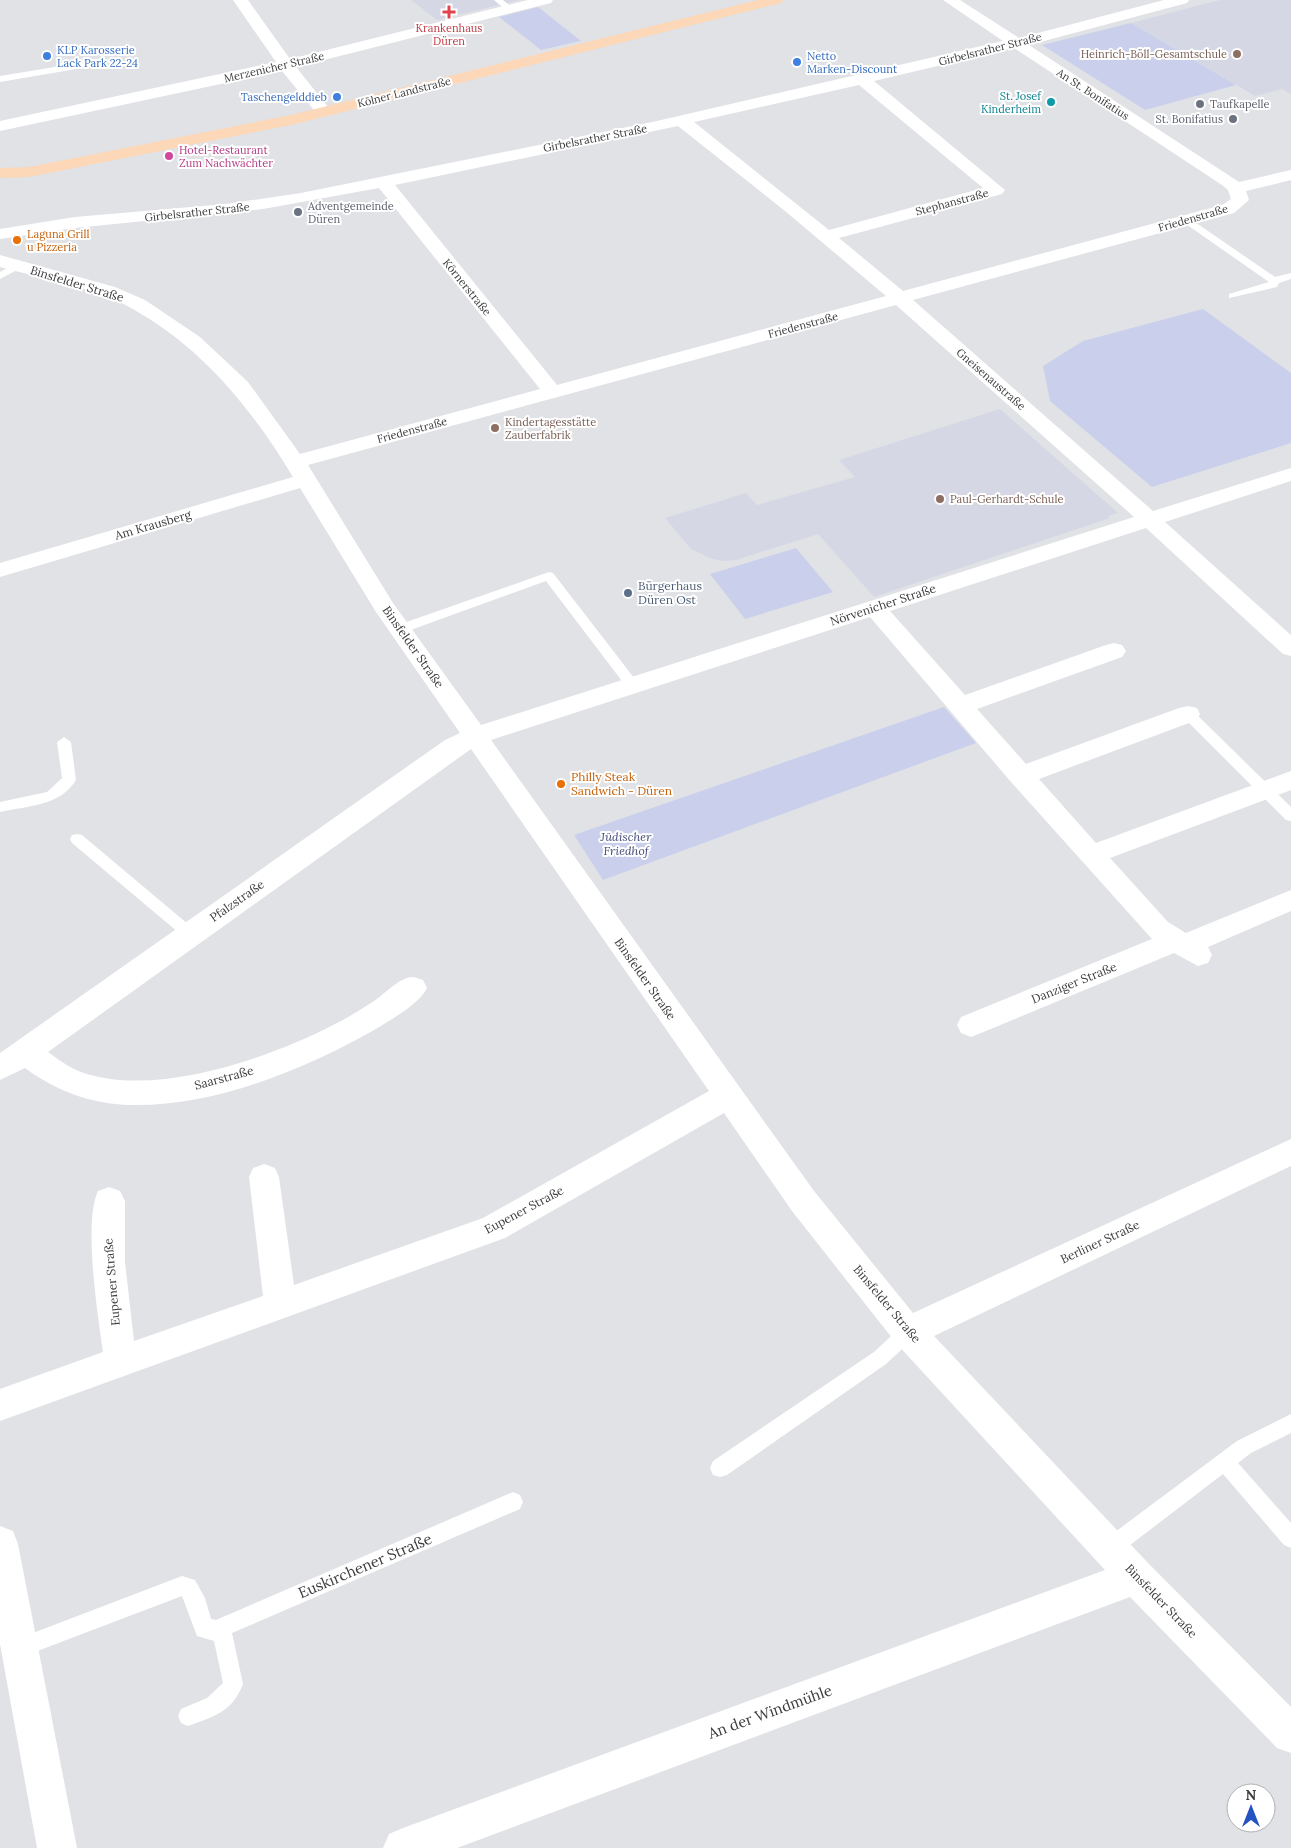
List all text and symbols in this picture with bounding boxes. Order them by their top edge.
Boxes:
marker: Krankenhaus Düren [442,5,456,19]
place label: Krankenhaus Düren [416,21,482,48]
street label: Girbelsrather Straße [937,29,1043,69]
place label: KLP Karosserie Lack Park 22-24 [57,43,138,70]
place label: Heinrich-Böll-Gesamtschule [1081,47,1227,61]
marker: Heinrich-Böll-Gesamtschule [1231,48,1243,60]
street label: Merzenicher Straße [223,49,325,85]
place label: Netto Marken-Discount [807,49,898,76]
marker: KLP Karosserie Lack Park 22-24 [41,50,53,62]
marker: Netto Marken-Discount [791,56,803,68]
street label: An St. Bonifatius [1053,65,1132,123]
street label: Kölner Landstraße [356,74,452,110]
place label: St. Josef Kinderheim [981,89,1042,116]
place label: Taschengelddieb [241,90,327,104]
marker: Taschengelddieb [331,91,343,103]
marker: St. Josef Kinderheim [1045,96,1057,108]
place label: Taufkapelle [1210,97,1269,111]
marker: Taufkapelle [1194,98,1206,110]
place label: St. Bonifatius [1156,112,1223,126]
marker: St. Bonifatius [1227,113,1239,125]
street label: Girbelsrather Straße [542,121,648,155]
place label: Hotel-Restaurant Zum Nachwächter [179,143,273,170]
marker: Hotel-Restaurant Zum Nachwächter [163,150,175,162]
street label: Stephanstraße [914,186,990,218]
place label: Adventgemeinde Düren [307,199,394,226]
street label: Girbelsrather Straße [144,200,250,224]
street label: Friedenstraße [1156,201,1230,235]
marker: Adventgemeinde Düren [292,206,304,218]
place label: Laguna Grill u Pizzeria [27,227,89,254]
marker: Laguna Grill u Pizzeria [11,234,23,246]
street label: Körnerstraße [440,256,494,318]
street label: Binsfelder Straße [29,262,126,305]
street label: Friedenstraße [766,309,840,341]
street label: Gneisenaustraße [954,345,1029,413]
street label: Friedenstraße [375,414,449,446]
place label: Kindertagesstätte Zauberfabrik [505,415,596,442]
marker: Kindertagesstätte Zauberfabrik [489,422,501,434]
place label: Paul-Gerhardt-Schule [950,492,1063,506]
marker: Paul-Gerhardt-Schule [934,493,946,505]
street label: Am Krausberg [112,506,193,543]
place label: Bürgerhaus Düren Ost [638,578,702,607]
street label: Nörvenicher Straße [828,580,938,629]
marker: Bürgerhaus Düren Ost [622,587,634,599]
street label: Binsfelder Straße [380,603,448,691]
place label: Philly Steak Sandwich - Düren [571,769,672,798]
marker: Philly Steak Sandwich - Düren [555,778,567,790]
park label: Jüdischer Friedhof [600,829,652,858]
street label: Pfalzstraße [207,876,267,925]
street label: Binsfelder Straße [612,935,680,1023]
street label: Danziger Straße [1029,958,1119,1006]
street label: Saarstraße [193,1062,256,1093]
street label: Eupener Straße [482,1182,566,1237]
street label: Berliner Straße [1058,1217,1142,1266]
street label: Eupener Straße [100,1237,123,1326]
street label: Binsfelder Straße [851,1262,925,1346]
street label: Euskirchener Straße [295,1529,434,1602]
street label: Binsfelder Straße [1122,1561,1201,1641]
street label: An der Windmühle [704,1680,834,1743]
north arrow [1226,1783,1276,1833]
text: N [1246,1786,1257,1804]

